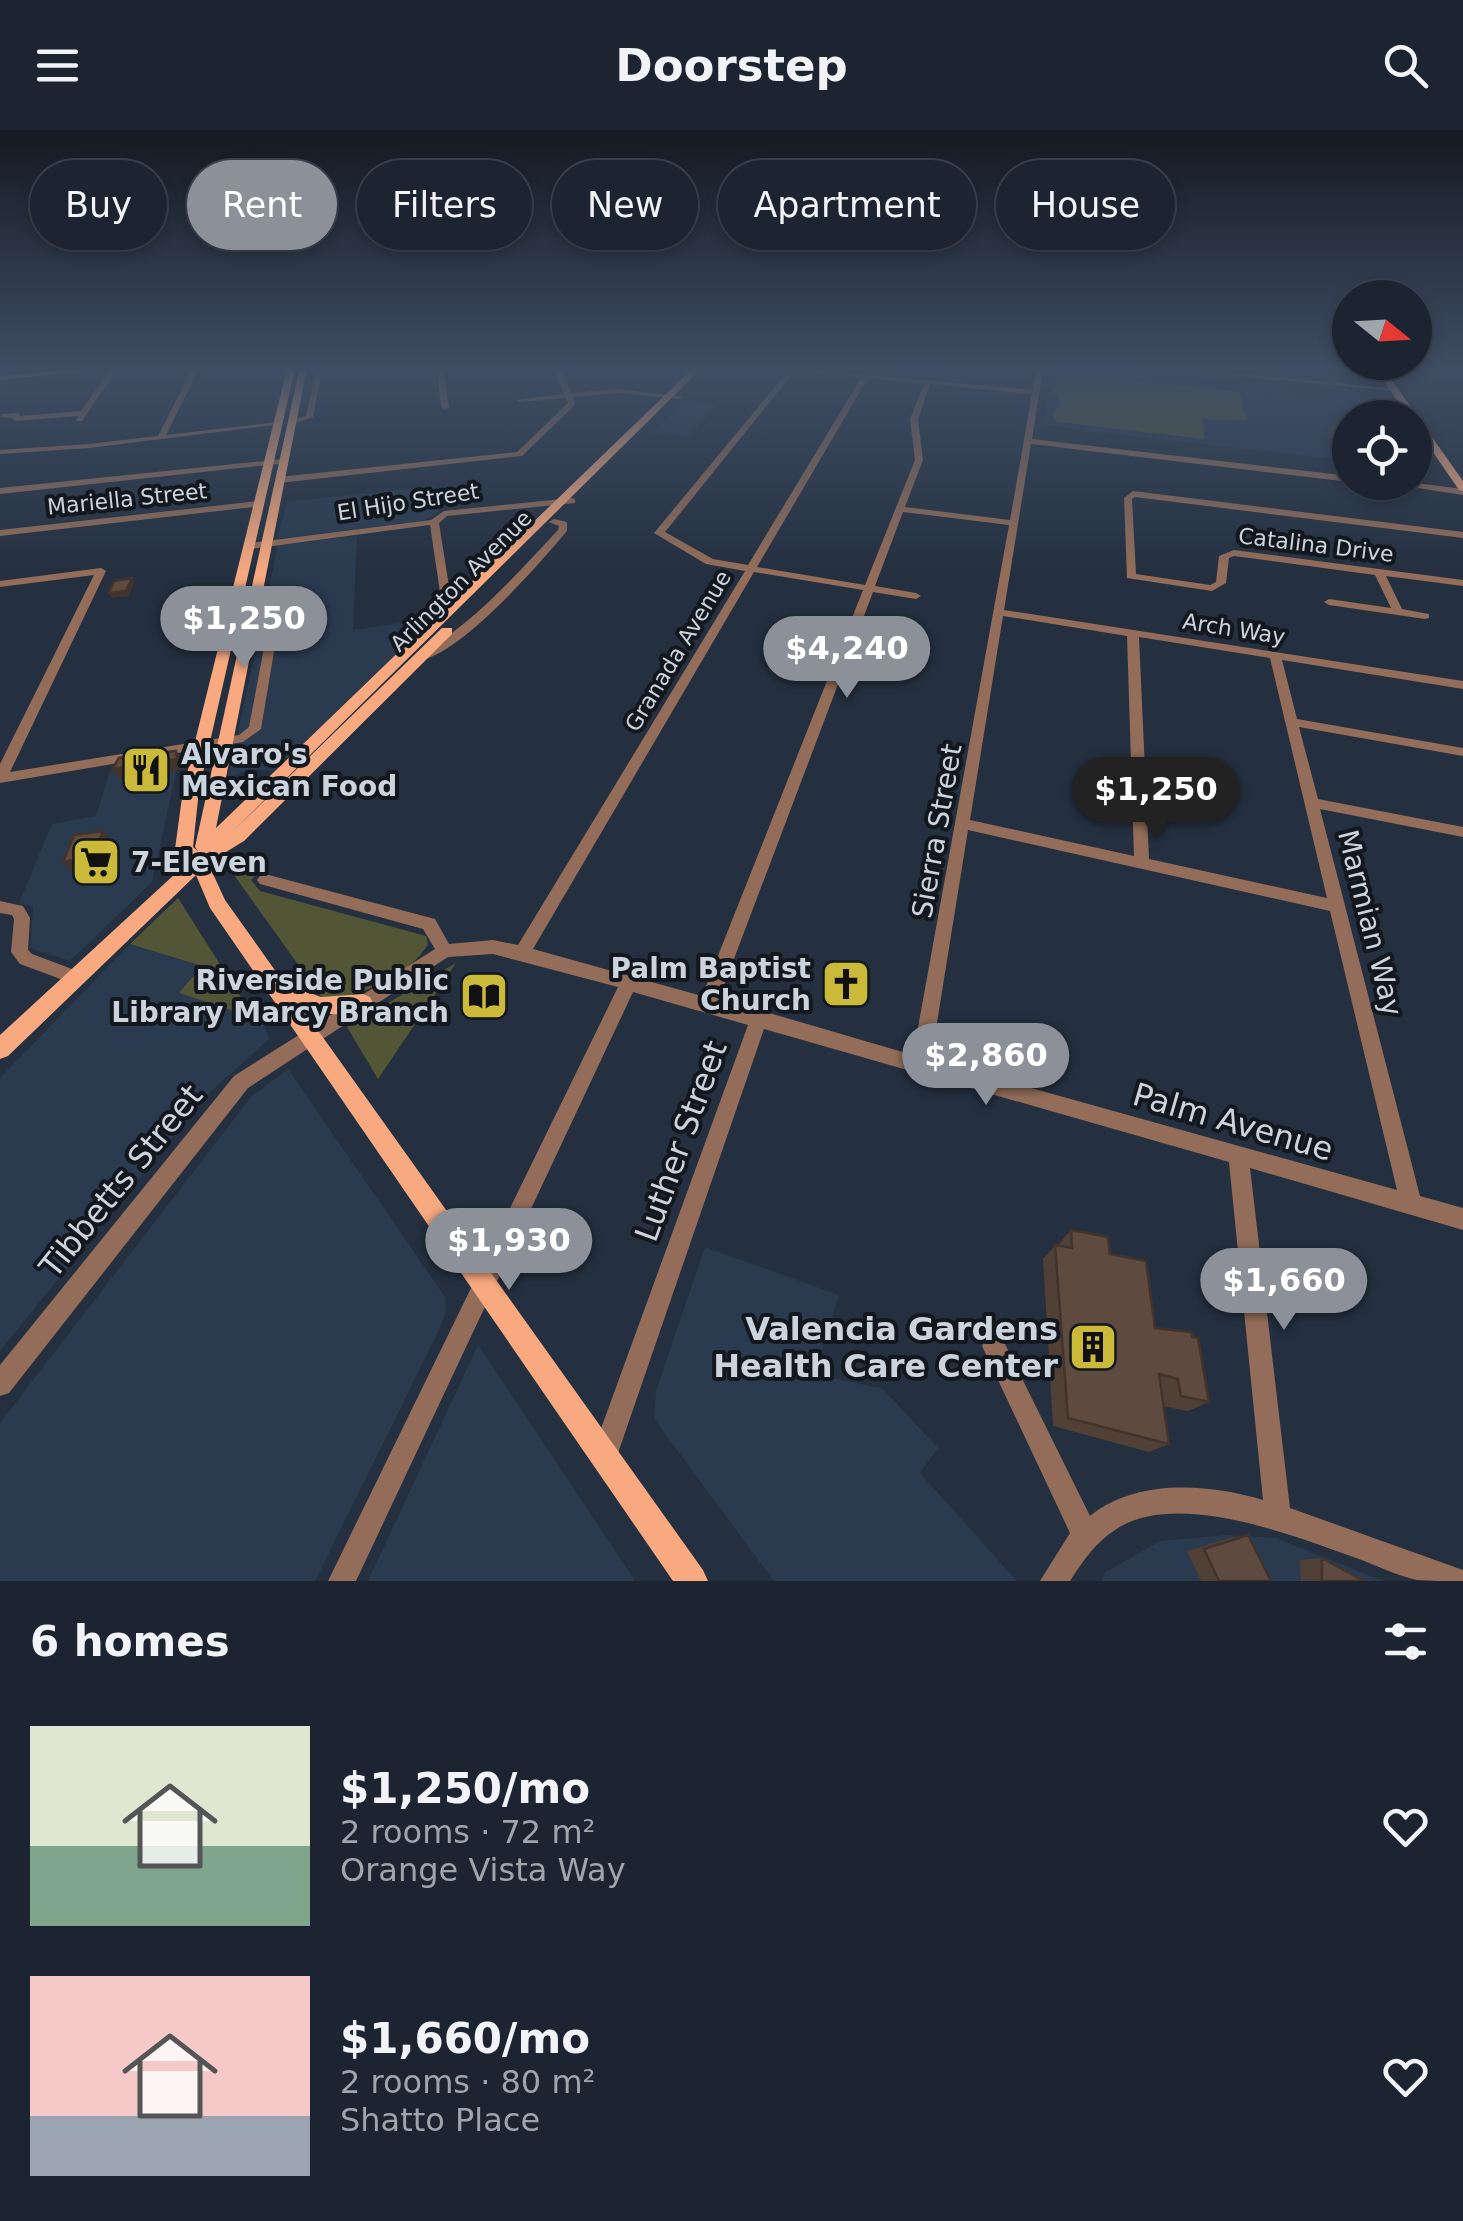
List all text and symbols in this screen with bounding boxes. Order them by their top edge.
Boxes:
icon: menu [30,38,85,93]
icon: search [1378,38,1433,93]
text: Doorstep [615,39,848,92]
chip: Buy [30,160,167,250]
chip: Rent [187,160,337,250]
chip: Filters [357,160,532,250]
chip: New [552,160,698,250]
chip: Apartment [718,160,976,250]
chip: House [996,160,1175,250]
north arrow [1332,280,1432,380]
map controls [1332,280,1432,500]
button: locate [1332,400,1432,500]
street label: Mariella Street [46,478,209,520]
street label: El Hijo Street [335,478,481,526]
street label: Arlington Avenue [385,505,537,657]
street label: Catalina Drive [1237,523,1395,567]
street label: Granada Avenue [620,566,736,736]
pin: $1,250 [163,586,325,671]
text: $1,250 [182,599,306,637]
street label: Arch Way [1181,609,1287,649]
pin: $4,240 [766,616,928,701]
text: $4,240 [785,629,909,667]
place label: Alvaro's Mexican Food [181,738,397,803]
street label: Sierra Street [905,741,969,921]
restaurant icon: Alvaro's Mexican Food [120,744,172,796]
pin: $1,250 [1075,757,1237,842]
text: $1,250 [1094,770,1218,808]
street label: Marmian Way [1331,826,1409,1020]
supermarket icon: 7-Eleven [70,836,122,888]
place label: 7-Eleven [131,846,267,879]
place label: Palm Baptist Church [611,952,811,1017]
church icon: Palm Baptist Church [820,958,872,1010]
place label: Riverside Public Library Marcy Branch [111,964,449,1029]
library icon: Riverside Public Library Marcy Branch [458,970,510,1022]
pin: $2,860 [905,1023,1067,1108]
street label: Luther Street [627,1036,735,1246]
text: $2,860 [924,1036,1048,1074]
street label: Palm Avenue [1128,1075,1338,1169]
street label: Tibbetts Street [31,1077,210,1286]
pin: $1,930 [428,1208,590,1293]
text: $1,930 [447,1221,571,1259]
pin: $1,660 [1203,1248,1365,1333]
text: $1,660 [1222,1261,1346,1299]
place label: Valencia Gardens Health Care Center [713,1310,1058,1385]
building icon: Valencia Gardens Health Care Center [1067,1321,1119,1373]
icon: filters [1378,1614,1433,1669]
text: 6 homes [30,1617,230,1666]
text: $1,250/mo [340,1764,590,1813]
icon: home [110,1766,230,1886]
icon: heart [1378,1799,1433,1854]
text: 2 rooms · 72 m² [340,1813,595,1851]
text: Orange Vista Way [340,1851,626,1889]
text: $1,660/mo [340,2014,590,2063]
icon: home [110,2016,230,2136]
icon: heart [1378,2049,1433,2104]
text: 2 rooms · 80 m² [340,2063,595,2101]
text: Shatto Place [340,2101,540,2139]

